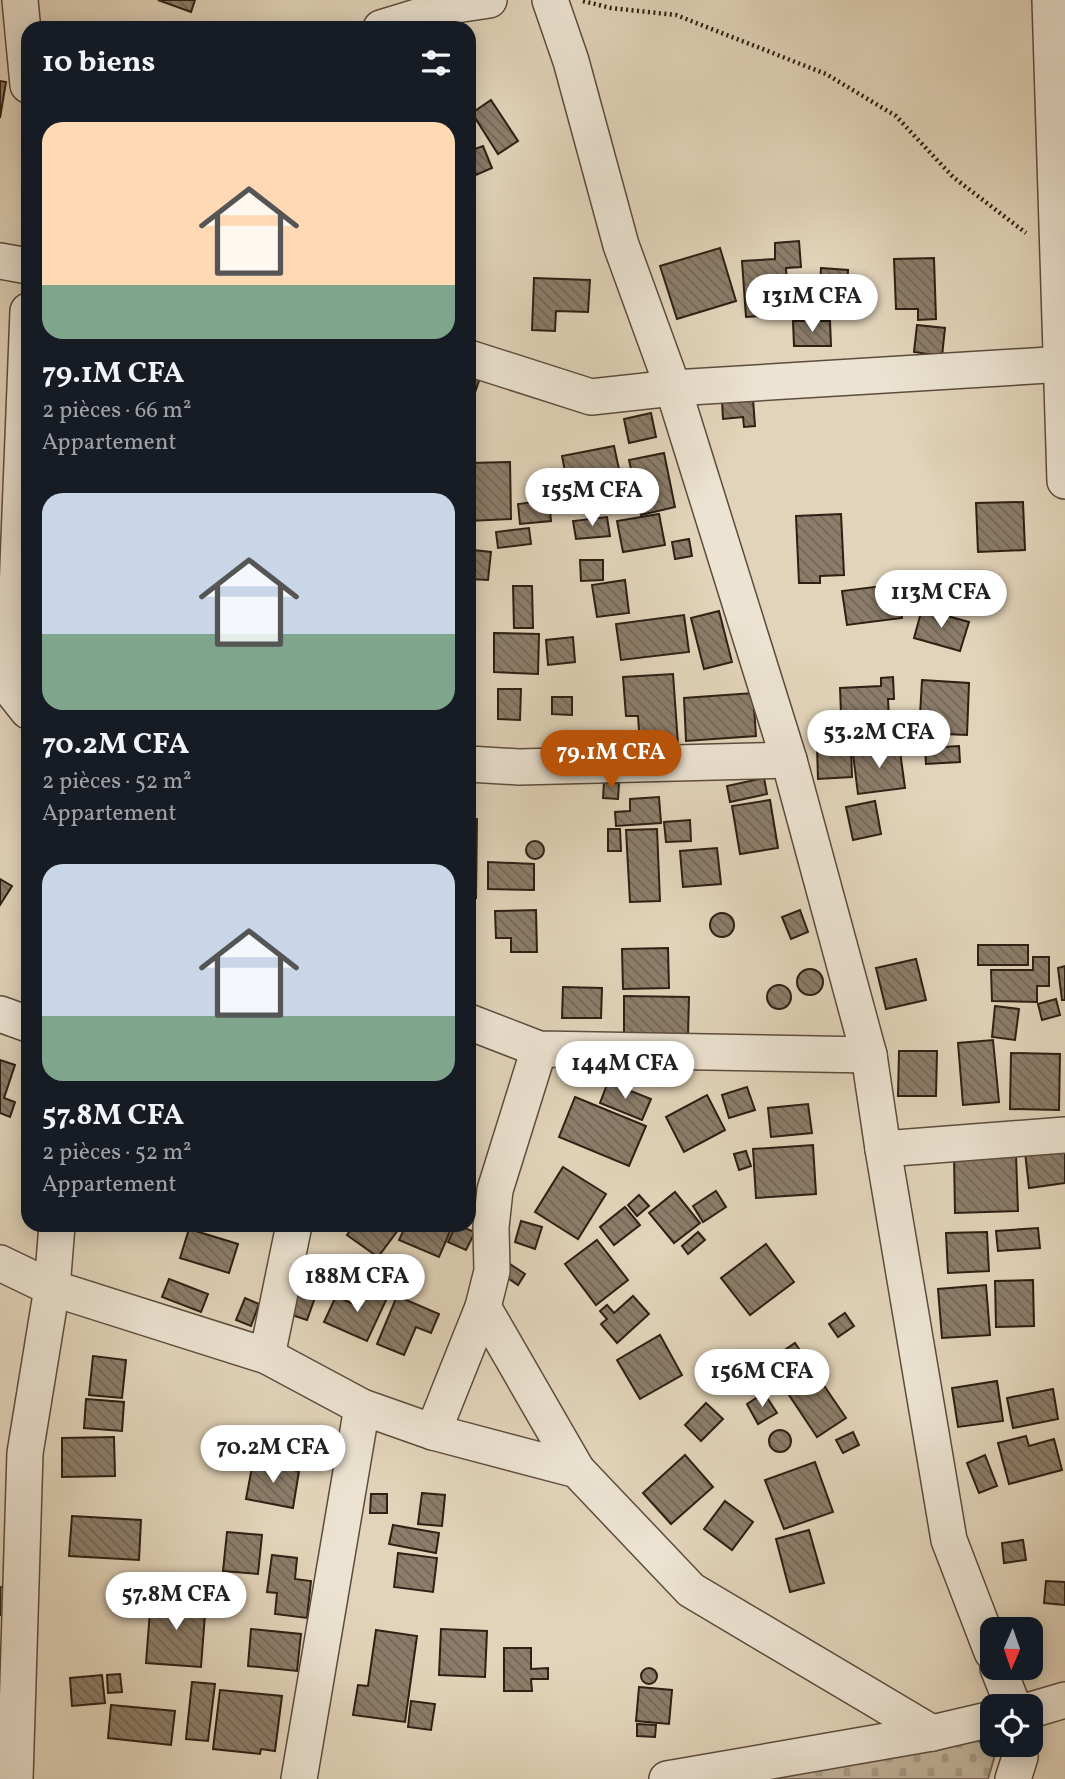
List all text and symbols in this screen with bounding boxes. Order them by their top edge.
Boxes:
text: 10 biens [42,42,155,84]
icon: filters [417,44,455,82]
icon: home [186,168,312,294]
pin: 131M CFA [740,274,884,334]
text: 131M CFA [762,281,862,313]
text: 79.1M CFA [42,353,184,395]
text: 2 pièces · 66 m² [42,395,191,427]
text: Appartement [42,427,177,459]
pin: 155M CFA [520,468,664,528]
text: 155M CFA [541,475,643,507]
icon: home [186,539,312,665]
pin: 113M CFA [869,570,1013,630]
text: 113M CFA [891,577,991,609]
pin: 53.2M CFA [799,710,959,770]
text: 53.2M CFA [823,717,935,749]
text: 70.2M CFA [42,724,189,766]
pin: 79.1M CFA [531,730,691,790]
text: 79.1M CFA [556,737,666,769]
text: 2 pièces · 52 m² [42,766,192,798]
text: Appartement [42,798,177,830]
icon: home [186,910,312,1036]
pin: 144M CFA [553,1042,697,1101]
text: 144M CFA [571,1048,679,1080]
text: 57.8M CFA [42,1095,184,1137]
text: 2 pièces · 52 m² [42,1137,192,1169]
text: Appartement [42,1169,177,1201]
pin: 188M CFA [285,1254,429,1314]
text: 188M CFA [305,1261,409,1293]
pin: 156M CFA [690,1350,834,1409]
text: 156M CFA [710,1356,814,1388]
pin: 70.2M CFA [193,1426,353,1485]
text: 70.2M CFA [216,1432,330,1464]
pin: 57.8M CFA [96,1572,256,1632]
text: 57.8M CFA [122,1579,230,1611]
north arrow [980,1617,1043,1680]
map controls [980,1617,1043,1757]
button: locate [980,1694,1043,1757]

